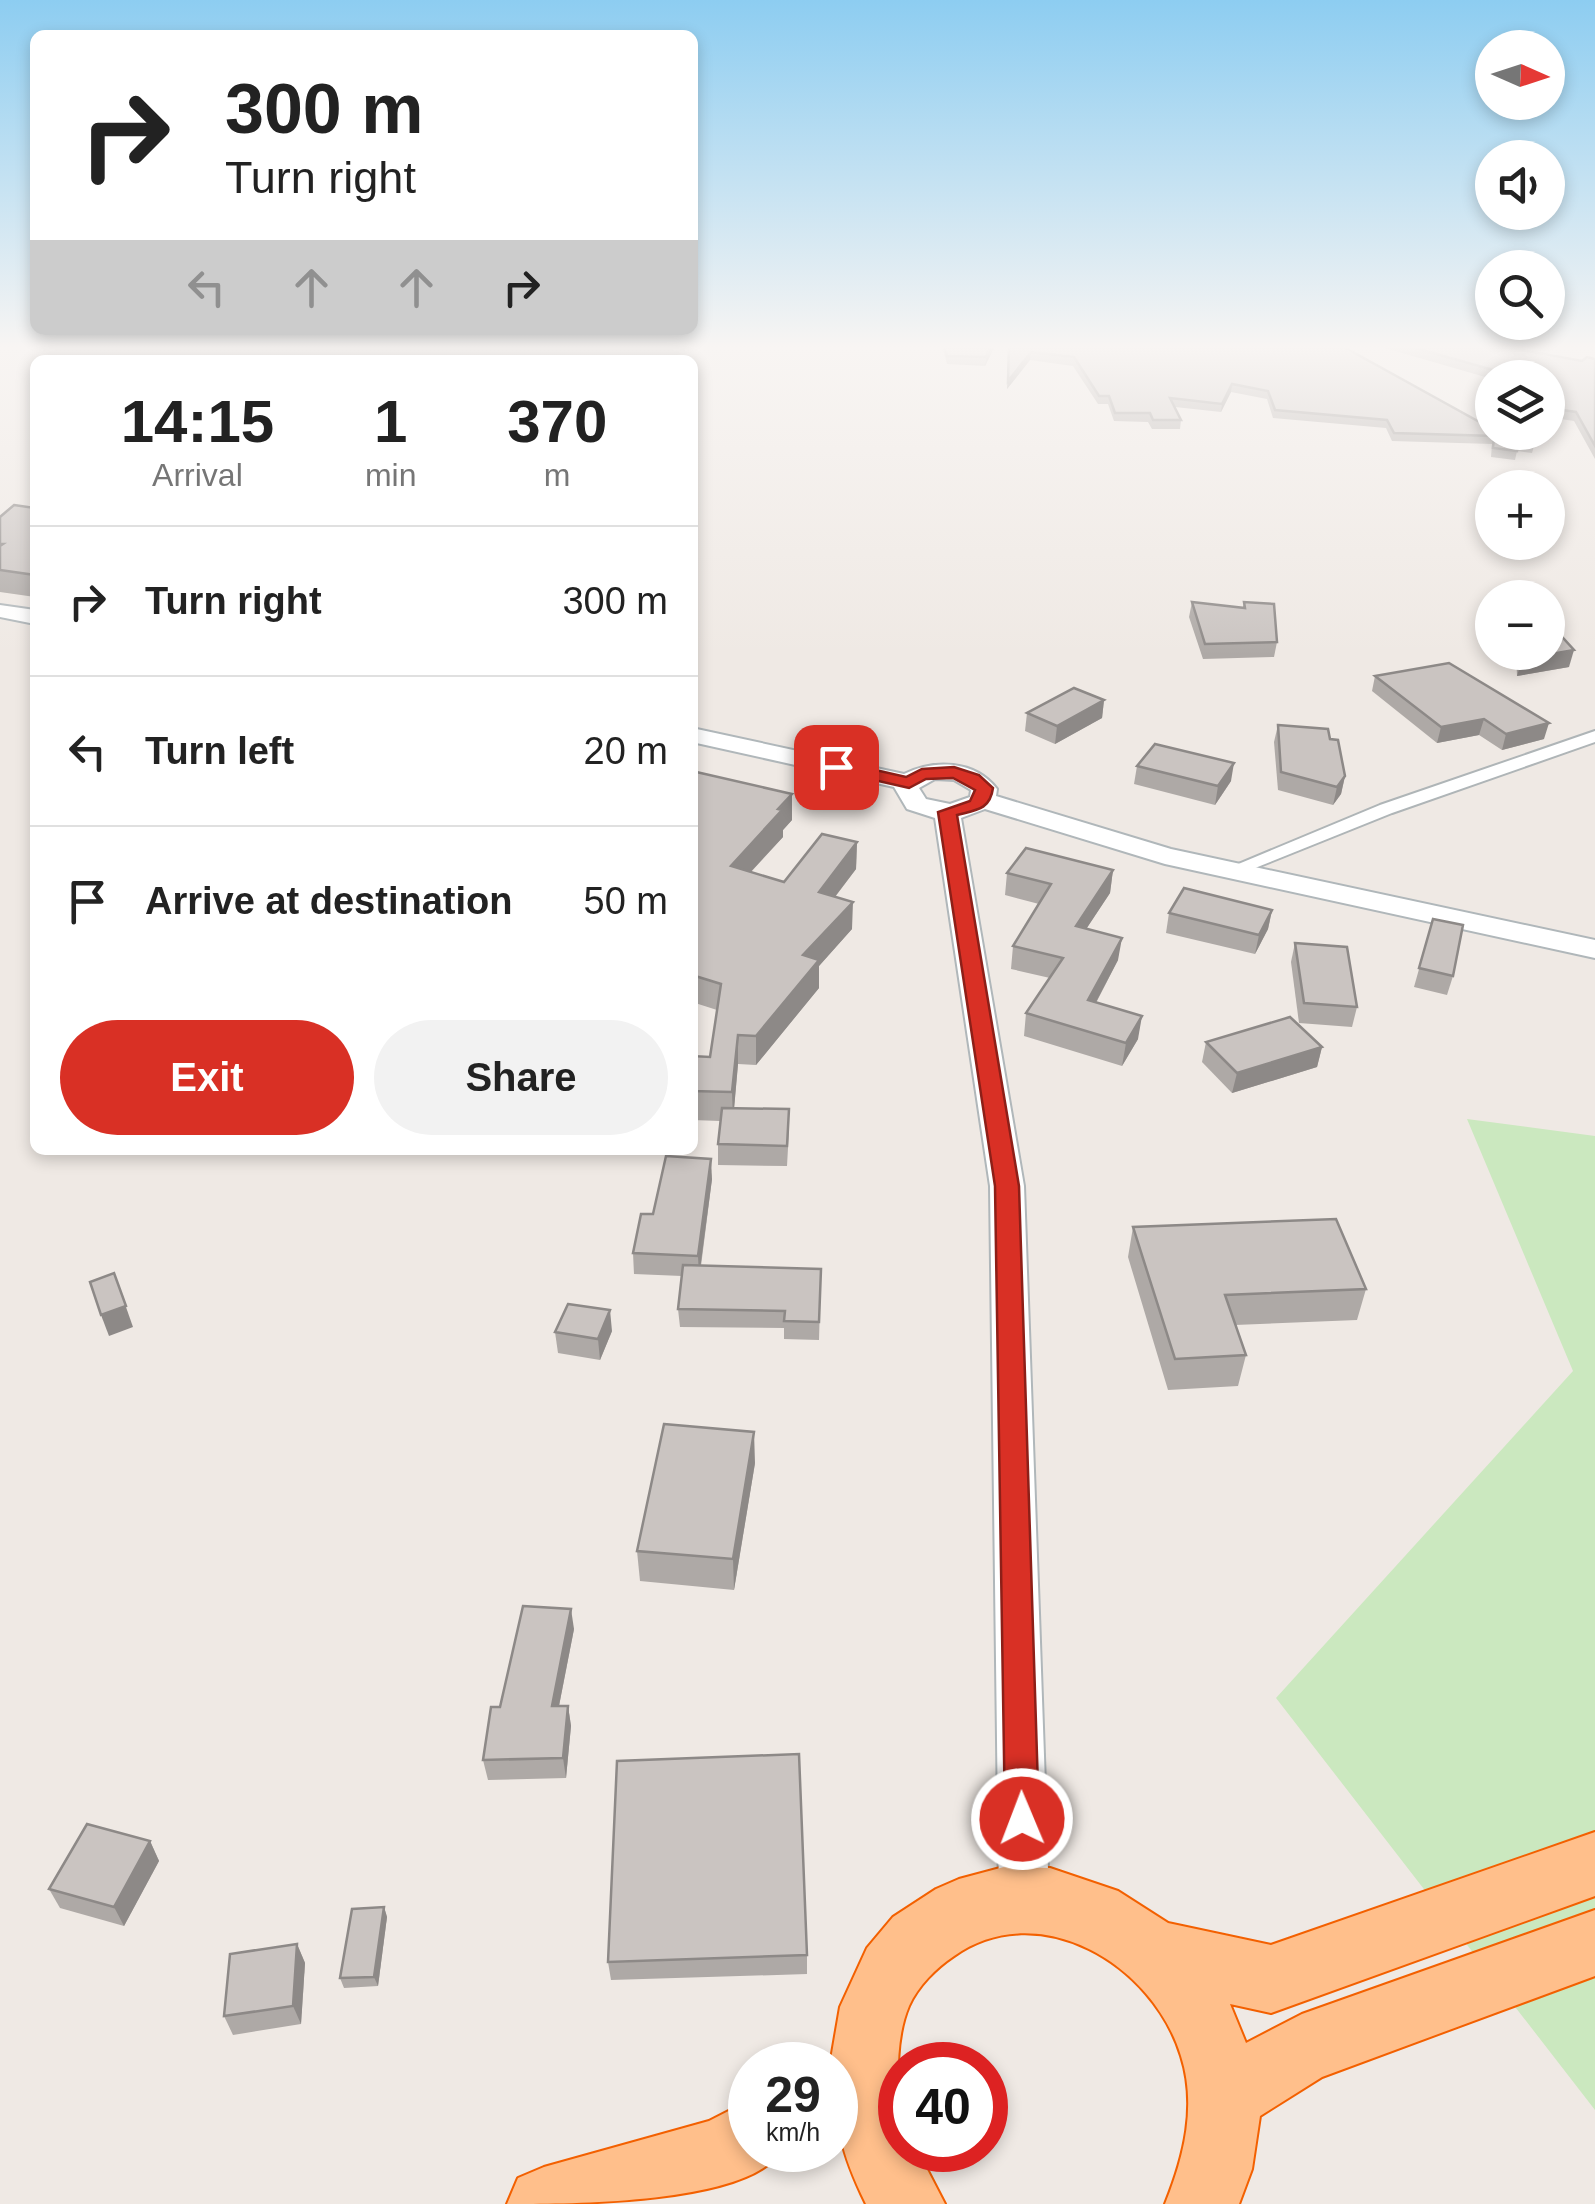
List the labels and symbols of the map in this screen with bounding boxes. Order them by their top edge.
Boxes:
north arrow [1475,30,1565,120]
pin [794,725,879,810]
position arrow [970,1767,1074,1871]
speed limit sign: 40 [878,2042,1008,2172]

